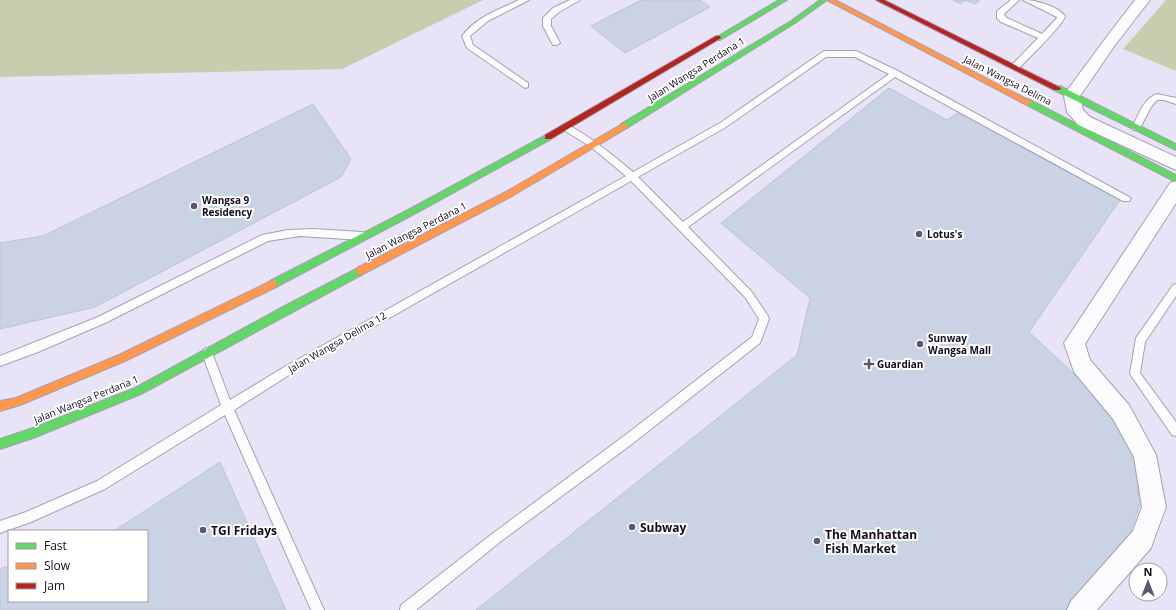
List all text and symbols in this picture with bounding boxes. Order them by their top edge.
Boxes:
street label: Jalan Wangsa Perdana 1 [644,33,747,105]
street label: Jalan Wangsa Delima [961,51,1054,108]
place label: Wangsa 9 Residency [202,193,252,219]
street label: Jalan Wangsa Perdana 1 [362,198,469,262]
marker: Wangsa 9 Residency [189,201,199,211]
place label: Lotus's [927,227,962,241]
marker: Lotus's [914,229,924,239]
street label: Jalan Wangsa Delima 12 [285,308,389,376]
place label: Sunway Wangsa Mall [928,331,991,357]
marker: Sunway Wangsa Mall [915,339,925,349]
place label: Guardian [877,357,923,371]
marker: Guardian [864,359,874,369]
street label: Jalan Wangsa Perdana 1 [31,372,140,427]
place label: Subway [640,519,687,536]
place label: TGI Fridays [211,522,277,539]
marker: Subway [627,522,637,532]
marker: TGI Fridays [198,525,208,535]
place label: The Manhattan Fish Market [825,526,917,557]
legend [8,530,148,602]
marker: The Manhattan Fish Market [812,536,822,546]
text: Fast [44,537,67,554]
text: Slow [44,557,71,574]
north arrow [1128,562,1168,602]
text: N [1144,564,1152,579]
text: Jam [43,577,65,594]

